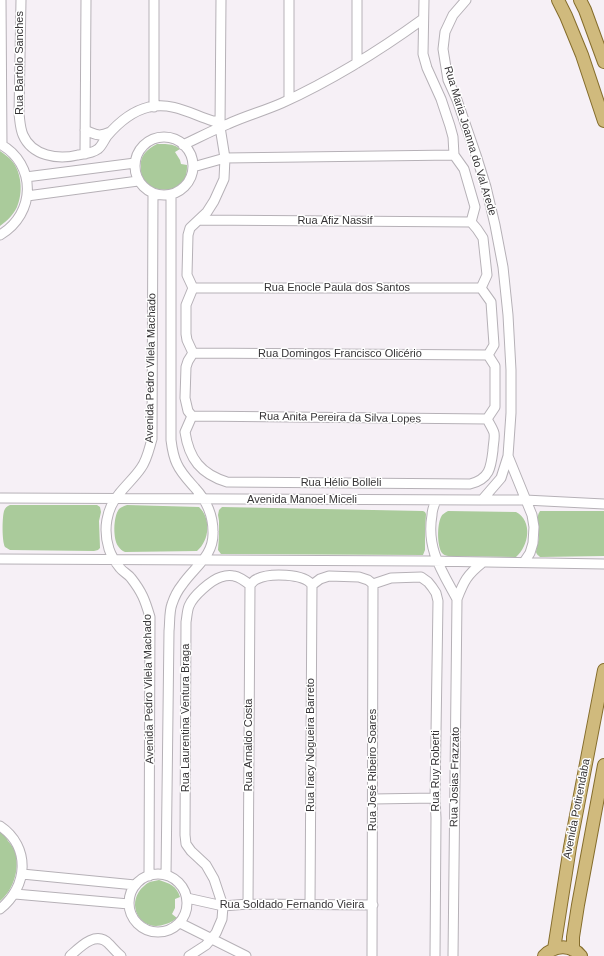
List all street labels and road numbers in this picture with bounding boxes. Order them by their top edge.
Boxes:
street label: Rua Bartolo Sanches [13,11,27,115]
street label: Rua Maria Joanna do Val Arede [441,65,499,217]
street label: Rua Afiz Nassif [297,214,373,228]
street label: Rua Enocle Paula dos Santos [264,281,410,295]
street label: Avenida Pedro Vilela Machado [143,293,159,443]
street label: Rua Domingos Francisco Olicério [258,347,422,361]
street label: Rua Anita Pereira da Silva Lopes [259,410,421,426]
street label: Rua Hélio Bolleli [301,476,381,490]
street label: Avenida Manoel Miceli [247,493,357,507]
street label: Avenida Pedro Vilela Machado [141,614,157,764]
street label: Rua Laurentina Ventura Braga [179,644,193,792]
street label: Rua Iracy Nogueira Barreto [304,678,318,812]
street label: Rua Arnaldo Costa [242,699,256,791]
street label: Rua José Ribeiro Soares [366,709,380,831]
street label: Rua Josias Frazzato [448,727,462,827]
street label: Rua Ruy Roberti [429,730,443,812]
street label: Avenida Potirendaba [561,758,593,860]
street label: Rua Soldado Fernando Vieira [220,898,364,912]

